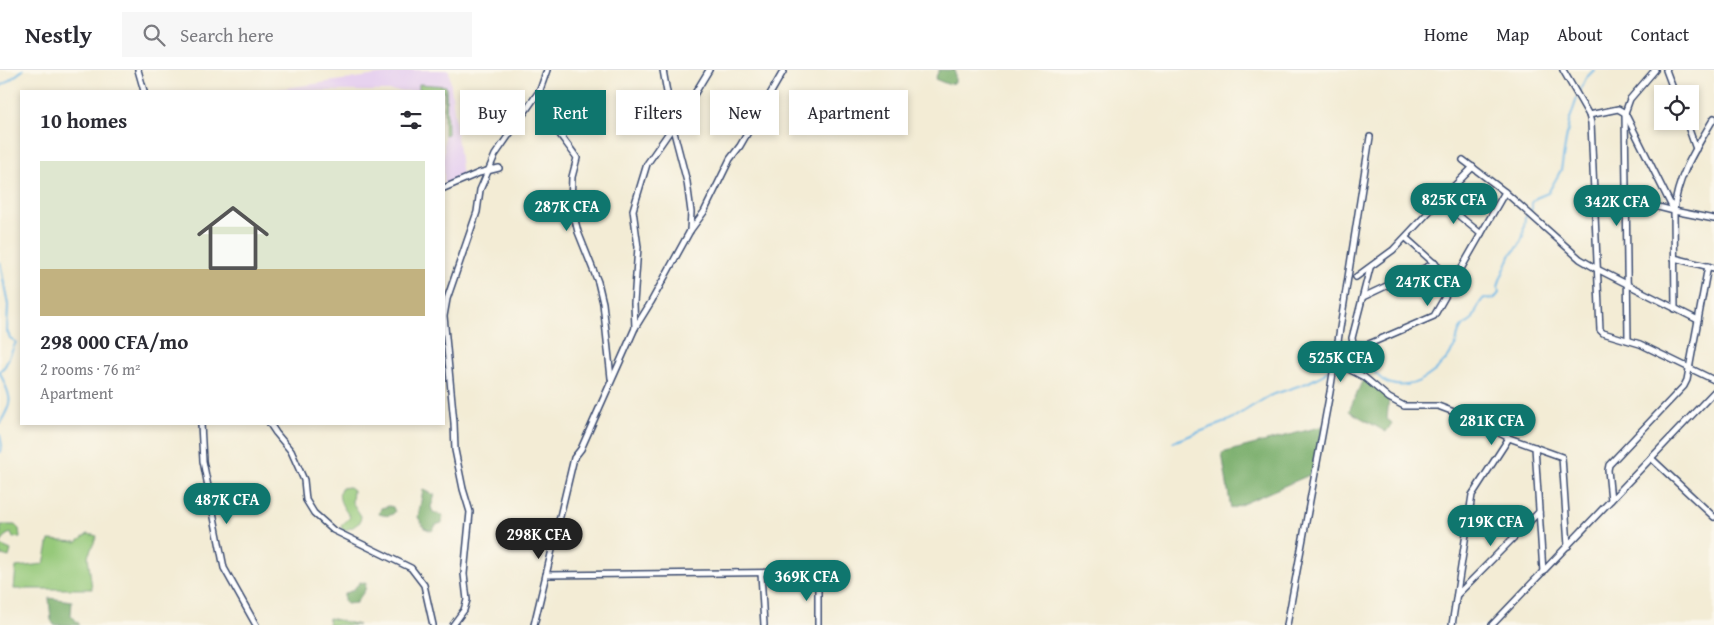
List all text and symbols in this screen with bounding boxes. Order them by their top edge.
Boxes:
search box [122,12,472,57]
text: Nestly [25,17,92,52]
icon: search [140,21,168,49]
text: Search here [180,21,274,49]
text: Home [1424,21,1468,48]
text: Map [1496,21,1529,48]
text: About [1557,21,1603,48]
text: Contact [1631,21,1689,48]
map controls [1654,85,1699,130]
button: locate [1654,85,1699,130]
chip: Buy [460,90,525,135]
chip: Rent [535,90,606,135]
chip: Filters [616,90,700,135]
chip: New [710,90,779,135]
chip: Apartment [789,90,908,135]
text: 10 homes [40,105,127,136]
icon: filters [397,106,425,134]
pin: 825K CFA [1402,182,1506,225]
pin: 342K CFA [1565,184,1669,227]
text: 825K CFA [1422,187,1486,211]
text: 342K CFA [1585,189,1649,213]
pin: 287K CFA [515,190,619,232]
icon: home [188,193,278,283]
text: 287K CFA [535,194,599,218]
pin: 247K CFA [1376,264,1480,307]
text: 247K CFA [1396,269,1460,293]
text: 298 000 CFA/mo [40,326,188,357]
pin: 525K CFA [1289,340,1393,383]
text: 525K CFA [1309,345,1373,369]
text: 2 rooms · 76 m² [40,357,140,381]
text: Apartment [40,381,113,405]
pin: 281K CFA [1440,404,1544,446]
text: 281K CFA [1460,408,1524,432]
pin: 487K CFA [175,482,279,525]
text: 487K CFA [195,487,259,511]
pin: 719K CFA [1439,504,1543,547]
text: 719K CFA [1459,509,1523,533]
pin: 298K CFA [487,518,591,560]
text: 298K CFA [507,522,571,546]
pin: 369K CFA [755,560,859,602]
text: 369K CFA [775,564,839,588]

